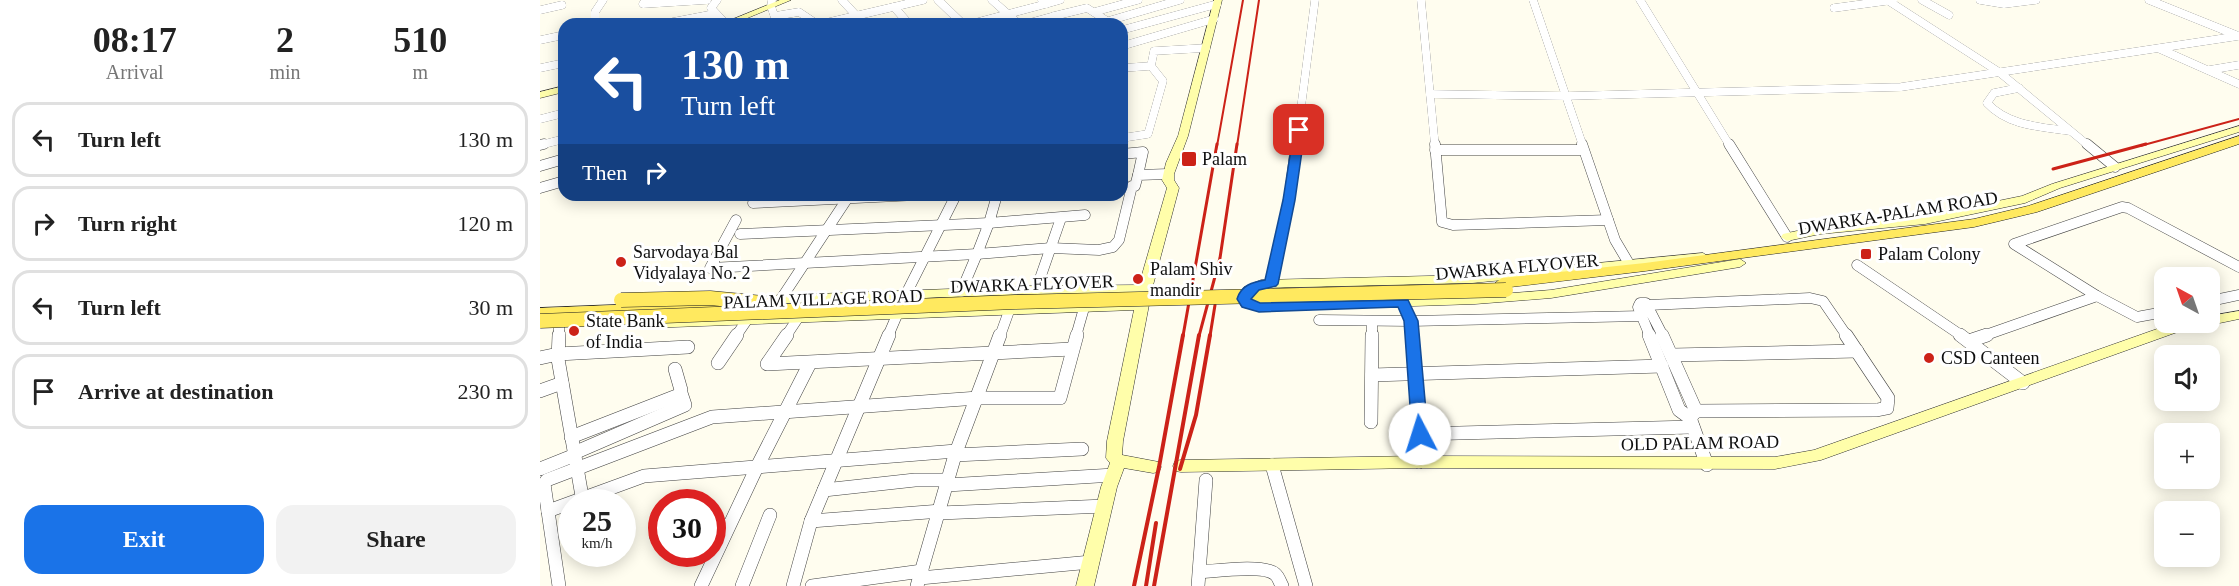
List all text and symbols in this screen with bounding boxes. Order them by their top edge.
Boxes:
text: 08:17 [93,20,177,60]
text: 2 [276,20,294,60]
text: 510 [393,20,447,60]
icon: left [582,42,660,120]
text: 130 m [681,42,790,88]
text: Arrival [106,61,164,83]
text: min [269,61,301,83]
text: m [413,61,428,83]
text: Turn left [681,91,775,121]
pin [1273,104,1324,155]
icon: arrive [1282,113,1315,146]
icon: left [27,123,60,156]
text: Turn left [78,127,161,152]
text: 130 m [457,127,513,152]
place label: Palam [1202,149,1247,169]
marker: Palam [1180,150,1198,168]
icon: right [639,156,672,189]
text: Then [582,160,627,185]
street label: DWARKA-PALAM ROAD [1797,187,1999,239]
icon: right [27,207,60,240]
text: Turn right [78,211,177,236]
text: 120 m [457,211,513,236]
place label: Sarvodaya Bal Vidyalaya No. 2 [633,242,750,283]
place label: Palam Colony [1878,244,1981,264]
marker: Palam Colony [1859,247,1873,261]
street label: DWARKA FLYOVER [1435,250,1599,284]
marker: Sarvodaya Bal Vidyalaya No. 2 [614,255,628,269]
place label: Palam Shiv mandir [1150,259,1233,300]
north arrow [2154,267,2220,333]
map controls [2154,267,2220,567]
street label: DWARKA FLYOVER [950,271,1114,297]
marker: Palam Shiv mandir [1131,272,1145,286]
street label: PALAM VILLAGE ROAD [723,286,923,312]
icon: left [27,291,60,324]
text: Turn left [78,295,161,320]
text: 30 m [468,295,513,320]
place label: State Bank of India [586,311,665,352]
marker: State Bank of India [567,324,581,338]
button: sound [2154,345,2220,411]
place label: CSD Canteen [1941,348,2040,368]
marker: CSD Canteen [1922,351,1936,365]
icon: arrive [27,375,60,408]
text: Arrive at destination [78,379,274,404]
text: 230 m [457,379,513,404]
position arrow [1388,402,1452,466]
button: + [2154,423,2220,489]
street label: OLD PALAM ROAD [1621,432,1779,454]
speed limit sign: 30 [648,489,726,567]
button: − [2154,501,2220,567]
text: 25 [582,504,612,537]
button: Exit [24,505,264,574]
button: Share [276,505,516,574]
text: km/h [582,535,612,551]

